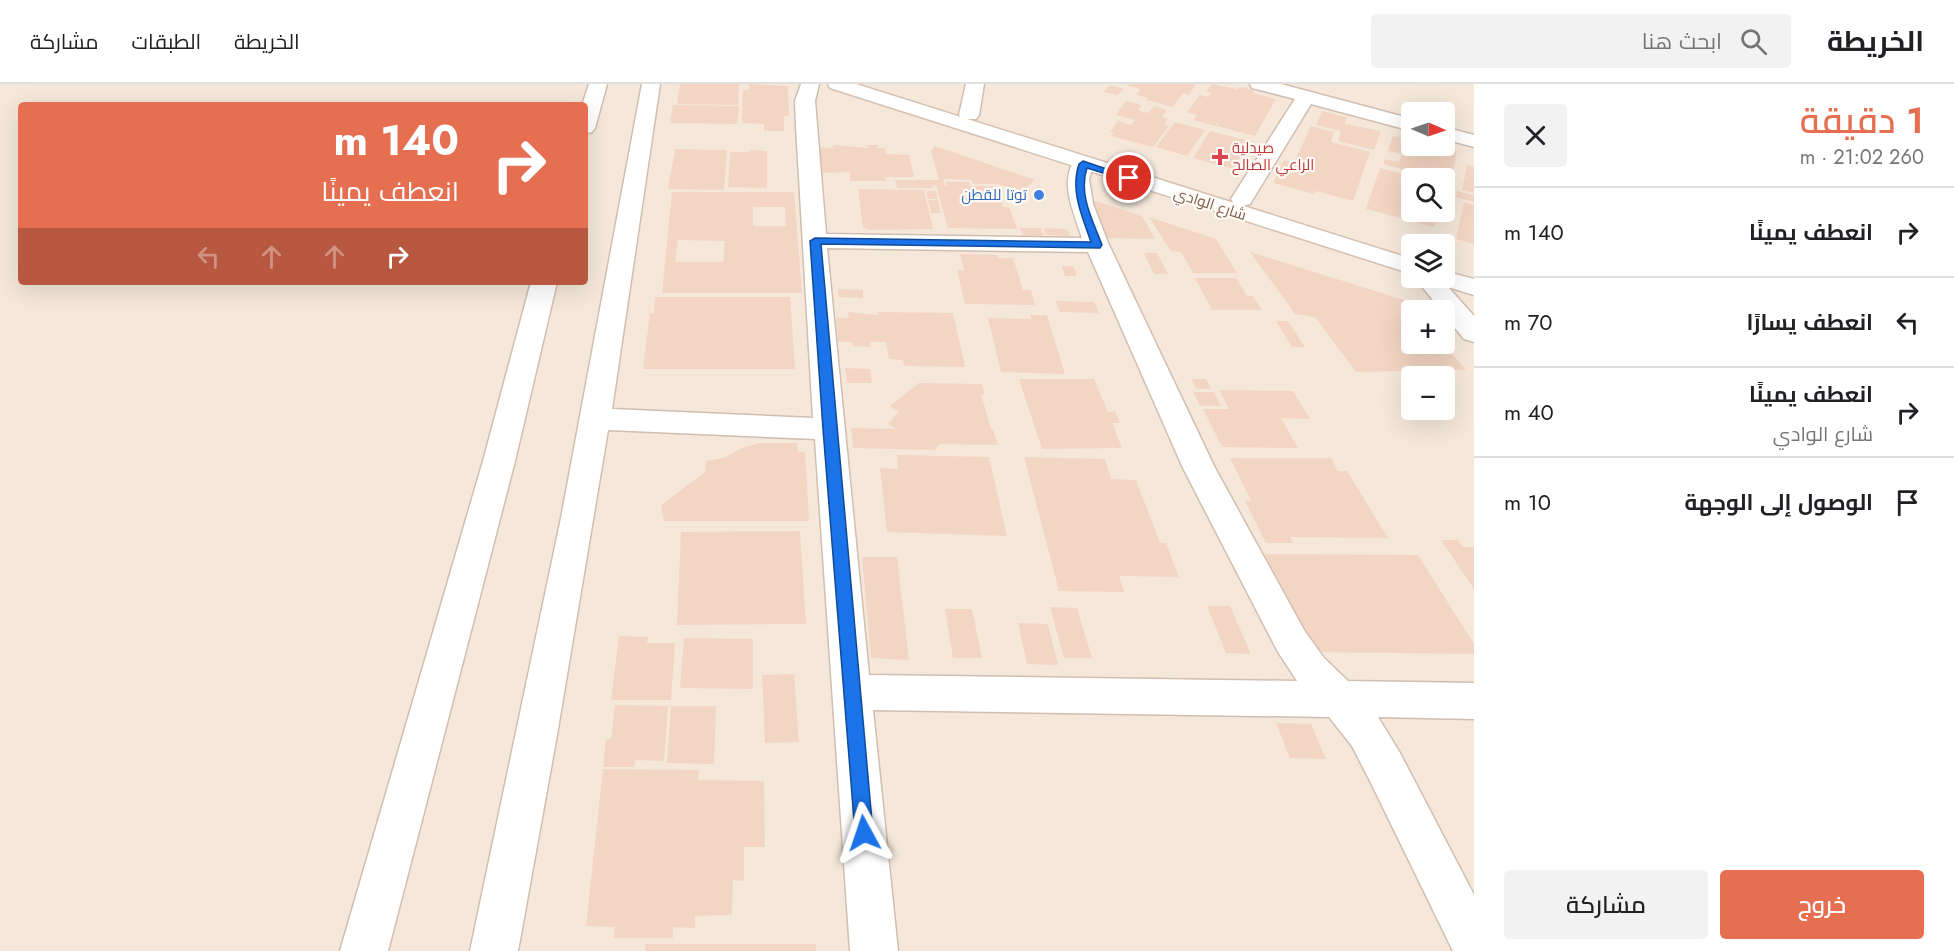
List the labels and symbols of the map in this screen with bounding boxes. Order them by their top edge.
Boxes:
north arrow [1401,102,1455,156]
place label: صيدلية الراعي الصالح [1232,137,1314,177]
marker: صيدلية الراعي الصالح [1213,150,1227,164]
pin [1103,152,1154,203]
street label: شارع الوادي [1171,182,1249,227]
place label: توتا للقطن [961,184,1027,206]
marker: توتا للقطن [1032,188,1046,202]
position arrow [832,801,896,865]

